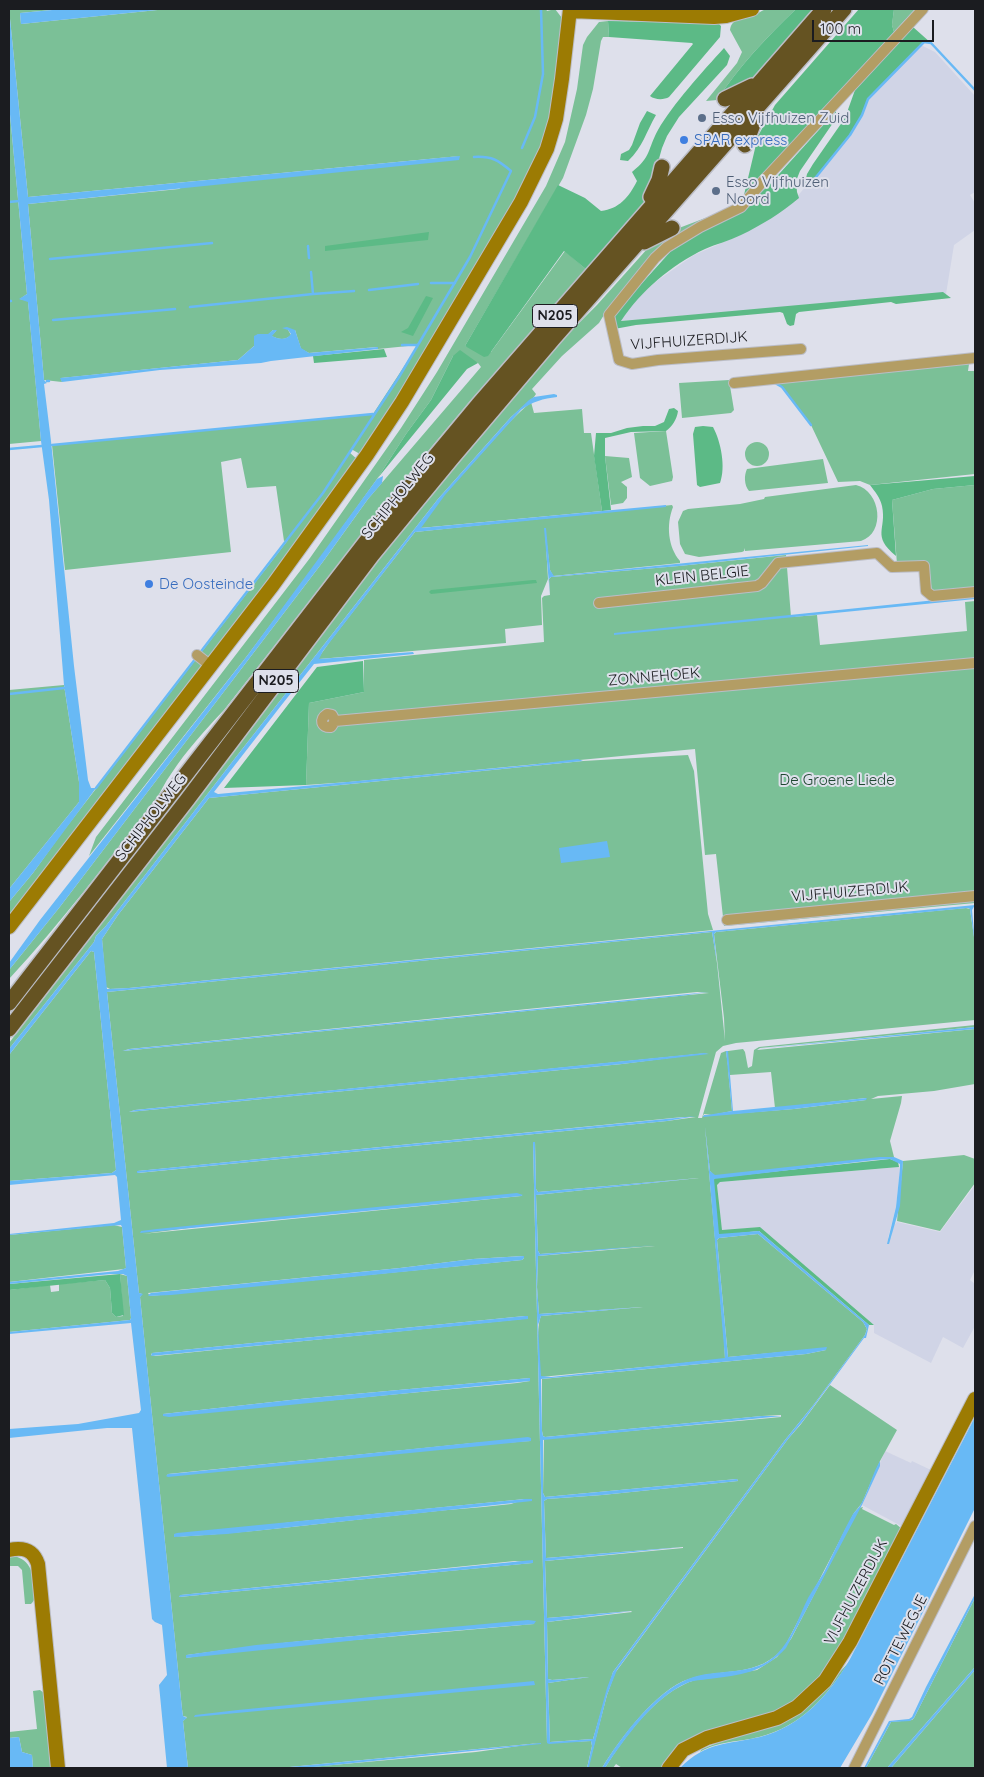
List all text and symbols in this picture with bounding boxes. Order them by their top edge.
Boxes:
scale bar [814,10,936,42]
text: 100 m [820,19,861,38]
place label: Esso Vijfhuizen Zuid [712,109,849,127]
marker: Esso Vijfhuizen Zuid [696,112,708,124]
place label: SPAR express [694,131,787,149]
marker: SPAR express [678,134,690,146]
place label: Esso Vijfhuizen Noord [726,173,829,208]
marker: Esso Vijfhuizen Noord [710,185,722,197]
road number: N205 [532,304,578,328]
street label: VIJFHUIZERDIJK [630,328,748,354]
street label: SCHIPHOLWEG [358,450,438,542]
street label: KLEIN BELGIE [654,562,750,590]
place label: De Oosteinde [159,575,253,593]
marker: De Oosteinde [143,578,155,590]
street label: ZONNEHOEK [607,664,701,690]
road number: N205 [254,669,298,692]
street label: SCHIPHOLWEG [112,770,190,864]
park label: De Groene Liede [779,771,895,789]
street label: VIJFHUIZERDIJK [791,878,909,906]
street label: VIJFHUIZERDIJK [820,1536,892,1648]
street label: ROTTEWEGJE [871,1592,931,1688]

